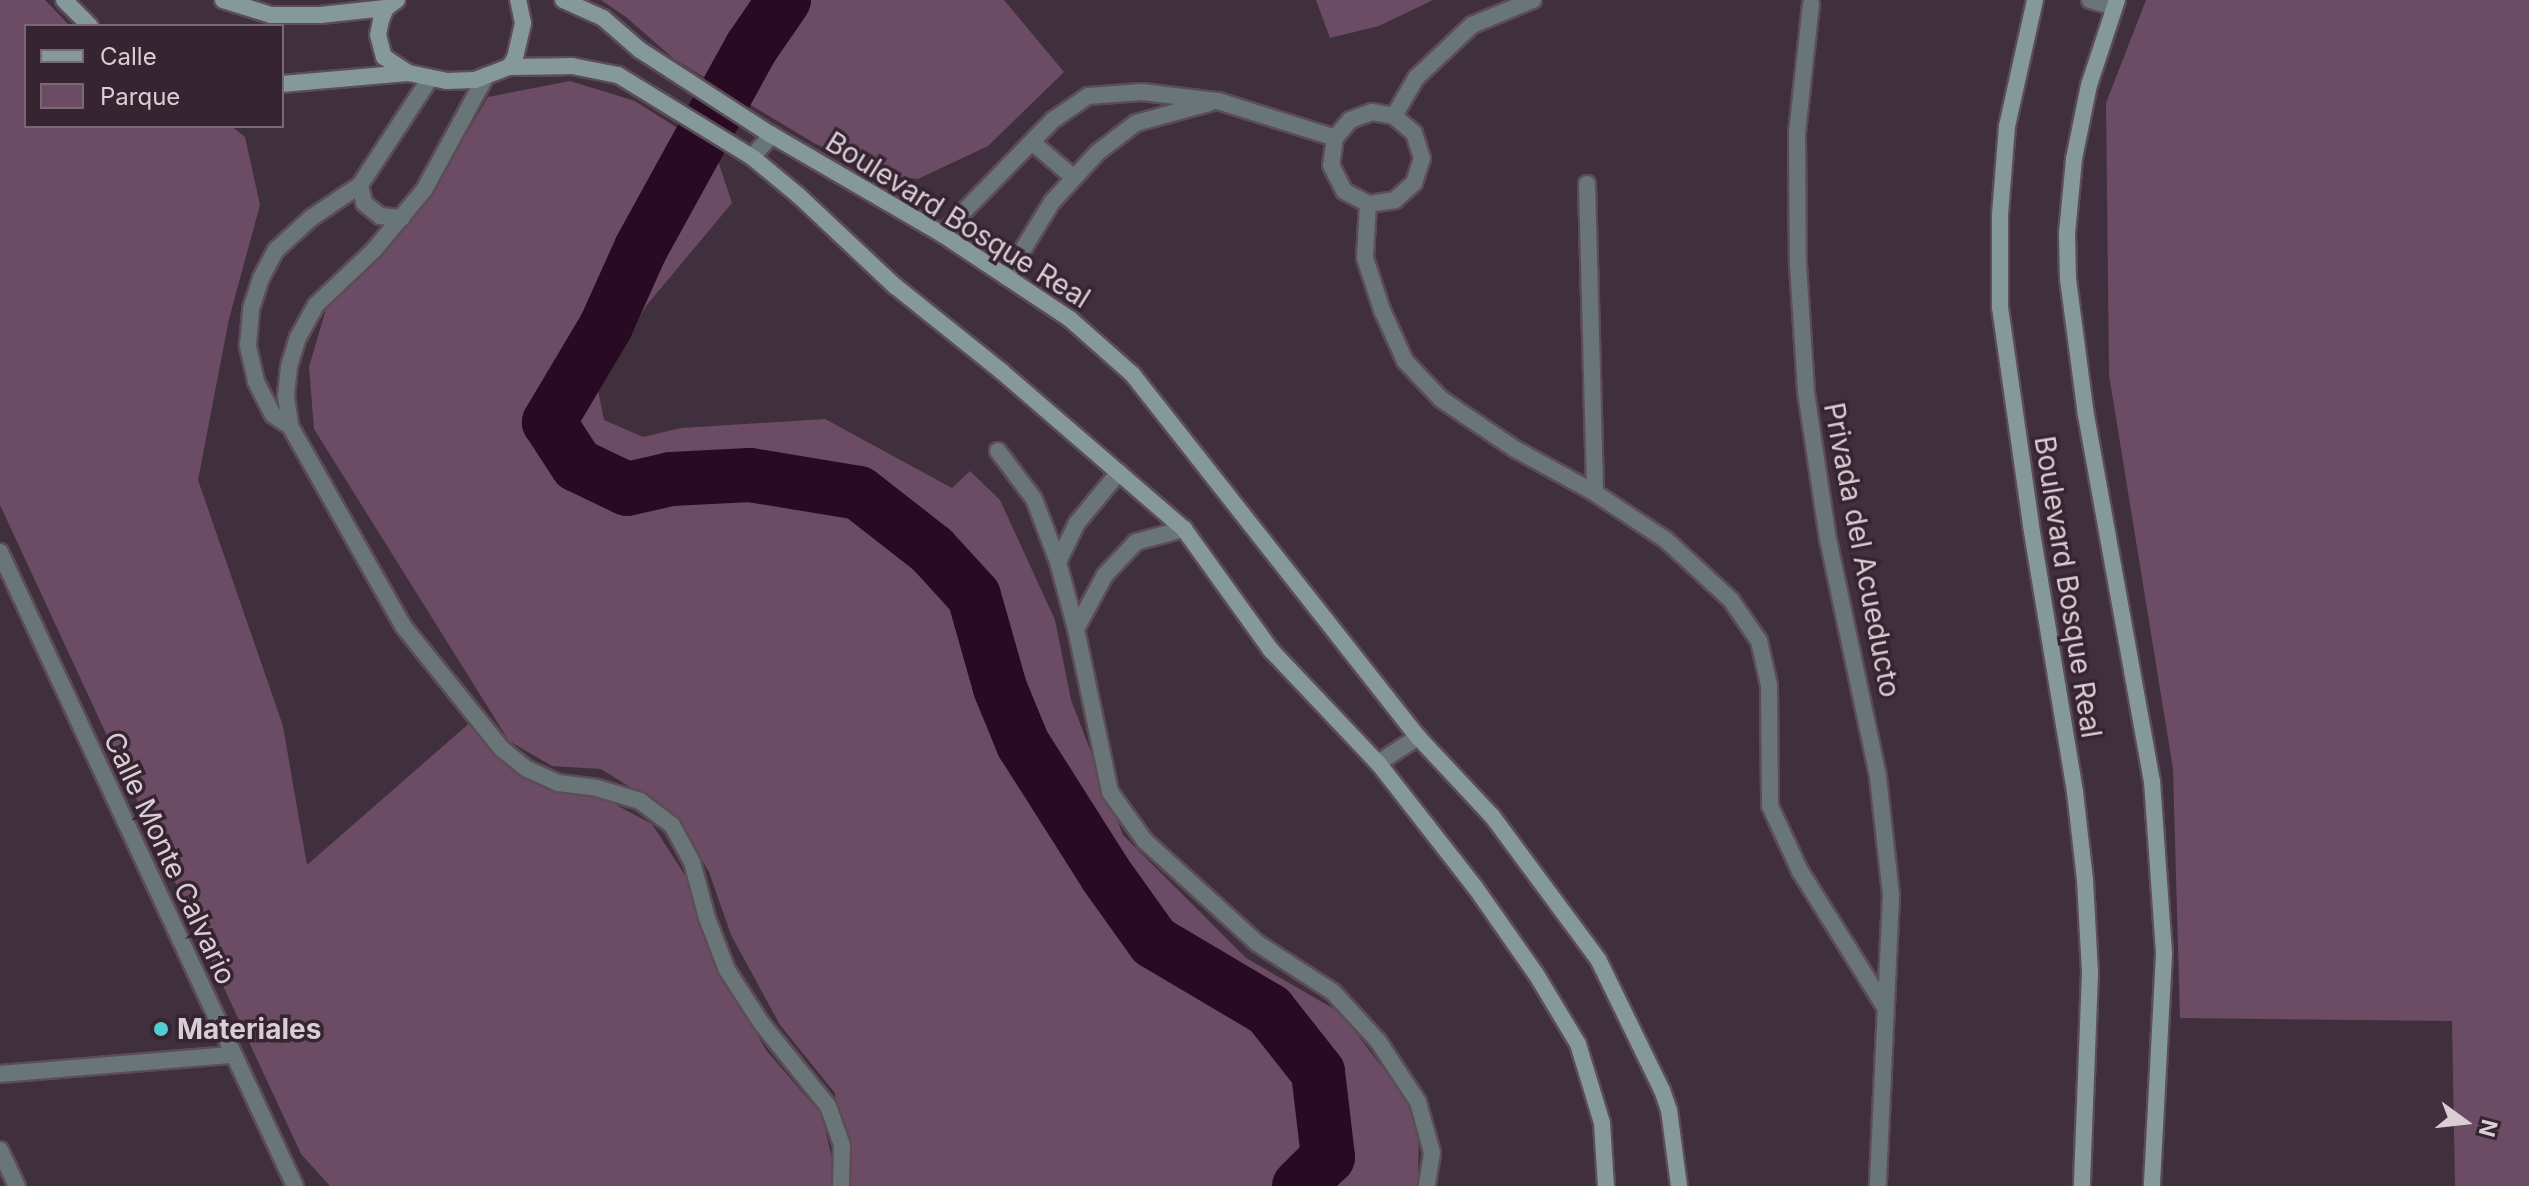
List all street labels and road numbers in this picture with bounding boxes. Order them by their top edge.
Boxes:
street label: Boulevard Bosque Real [820,125,1096,315]
street label: Privada del Acueducto [1817,400,1907,700]
street label: Boulevard Bosque Real [2028,434,2108,740]
street label: Calle Monte Calvario [97,726,243,990]

